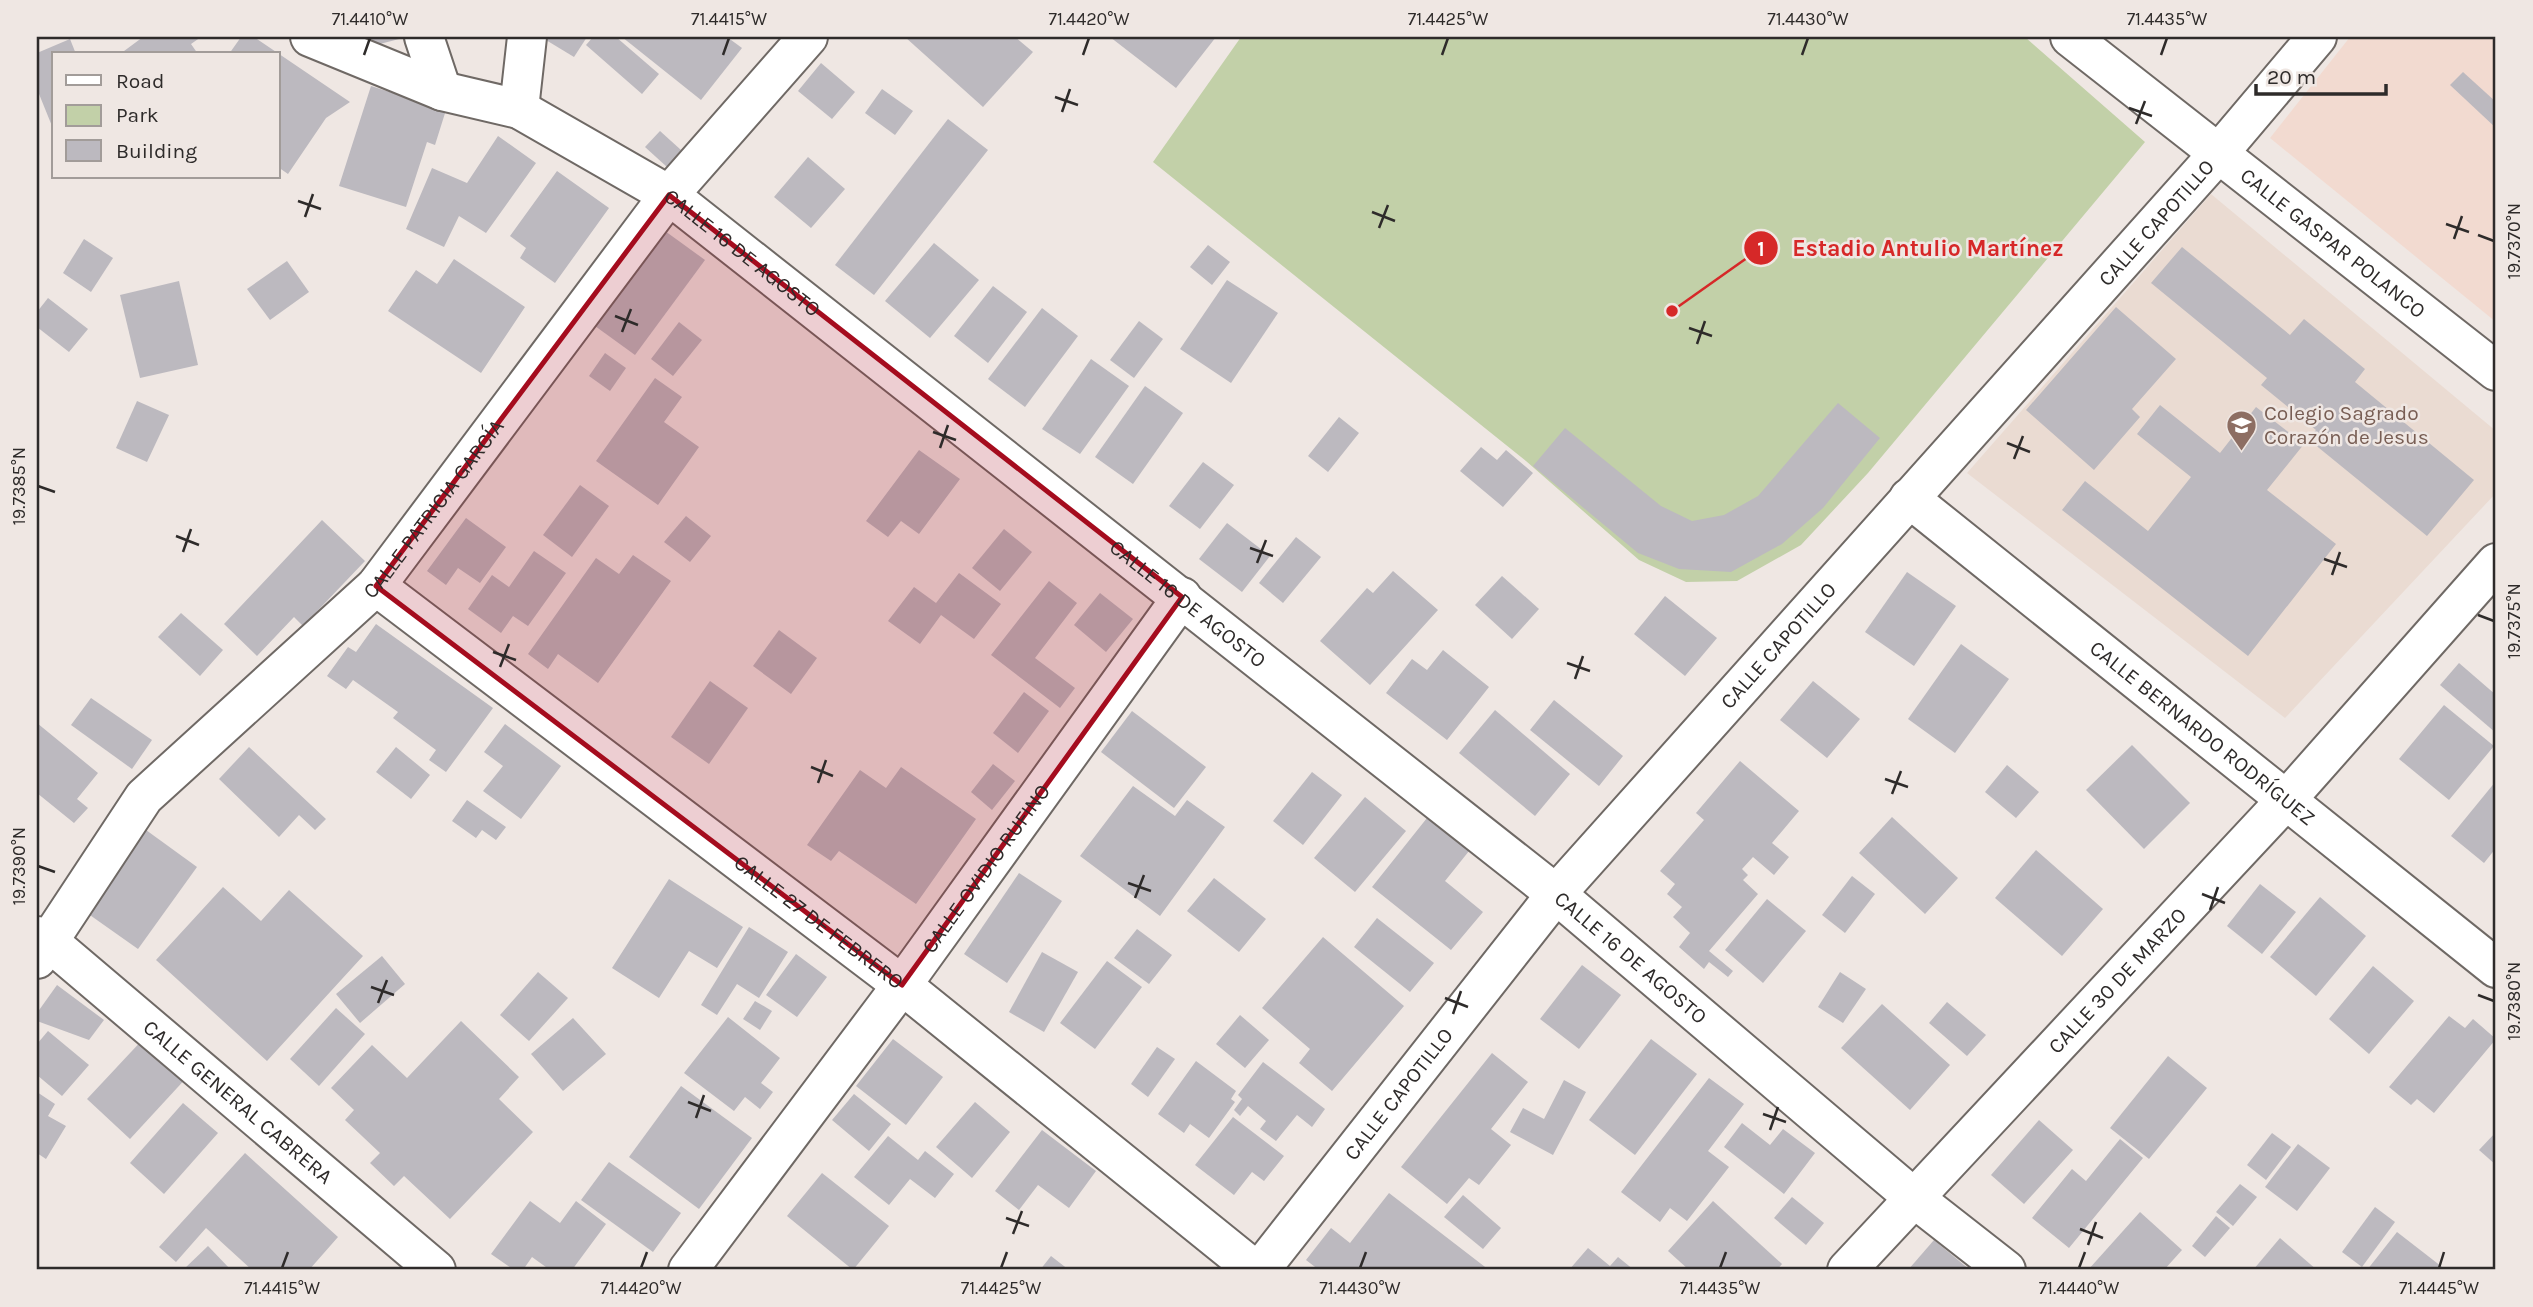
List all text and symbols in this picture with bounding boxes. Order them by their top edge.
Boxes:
text: 71.4410°W [332,8,408,30]
text: 71.4415°W [691,8,767,30]
text: 71.4420°W [1048,8,1130,30]
text: 71.4425°W [1408,8,1488,30]
text: 71.4430°W [1767,8,1849,30]
text: 71.4435°W [2127,8,2207,30]
legend [52,52,280,178]
scale bar [2256,52,2386,96]
text: 20 m [2267,65,2316,89]
text: Road [116,69,164,93]
text: Park [116,103,159,127]
text: Building [116,139,197,163]
street label: CALLE CAPOTILLO [2094,155,2219,291]
street label: CALLE GASPAR POLANCO [2236,163,2430,323]
street label: CALLE 16 DE AGOSTO [660,184,825,322]
text: 19.7370°N [2503,203,2525,279]
callout: Estadio Antulio Martínez [1743,226,2078,270]
text: Estadio Antulio Martínez [1792,235,2064,262]
text: 1 [1757,237,1765,261]
place label: Colegio Sagrado Corazón de Jesus [2264,401,2429,449]
school or university icon: Colegio Sagrado Corazón de Jesus [2224,408,2258,452]
street label: CALLE PATRICIA GARCÍA [359,415,509,603]
text: 19.7385°N [8,447,30,525]
street label: CALLE 16 DE AGOSTO [1105,535,1271,673]
street label: CALLE CAPOTILLO [1716,577,1841,714]
text: 19.7375°N [2503,583,2525,659]
street label: CALLE BERNARDO RODRÍGUEZ [2085,636,2320,830]
street label: CALLE OVIDIO RUFINO [917,780,1055,958]
text: 19.7390°N [8,827,30,905]
street label: CALLE 27 DE FEBRERO [730,850,908,994]
street label: CALLE 16 DE AGOSTO [1550,886,1712,1029]
street label: CALLE 30 DE MARZO [2043,903,2191,1059]
text: 19.7380°N [2503,962,2525,1040]
street label: CALLE GENERAL CABRERA [138,1015,337,1189]
street label: CALLE CAPOTILLO [1339,1023,1458,1165]
text: 71.4415°W [244,1277,320,1299]
text: 71.4420°W [600,1277,682,1299]
text: 71.4425°W [961,1277,1041,1299]
text: 71.4430°W [1319,1277,1401,1299]
text: 71.4435°W [1680,1277,1760,1299]
text: 71.4440°W [2039,1277,2119,1299]
text: 71.4445°W [2399,1277,2479,1299]

